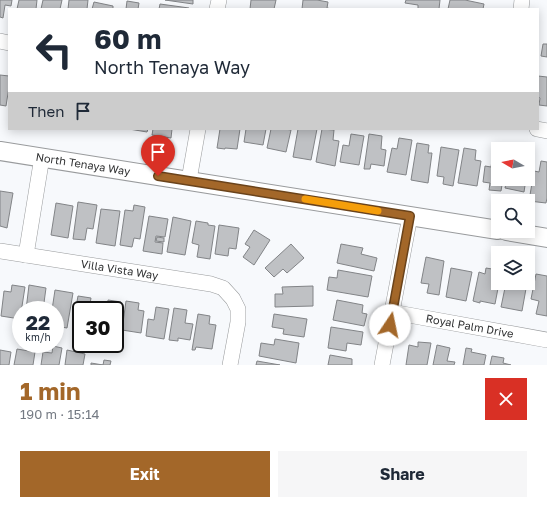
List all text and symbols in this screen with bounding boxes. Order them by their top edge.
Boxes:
text: 60 m [94,22,161,55]
icon: left [28,24,80,76]
text: North Tenaya Way [94,56,250,78]
icon: arrive [72,100,94,122]
text: Then [28,102,64,120]
pin [141,135,175,176]
icon: arrive [147,141,169,163]
north arrow [491,142,535,186]
map controls [491,142,535,290]
street label: North Tenaya Way [35,150,131,178]
button: search [491,194,535,238]
button: layers [491,246,535,290]
street label: Villa Vista Way [80,257,159,282]
speed limit sign: 30 [72,301,124,353]
position arrow [369,304,411,346]
text: 22 [26,310,50,334]
street label: Royal Palm Drive [425,311,515,340]
text: km/h [25,331,51,343]
text: 1 min [20,376,80,405]
button: close [485,378,527,420]
text: 190 m · 15:14 [20,406,99,422]
button: Exit [20,451,270,497]
button: Share [278,451,527,497]

